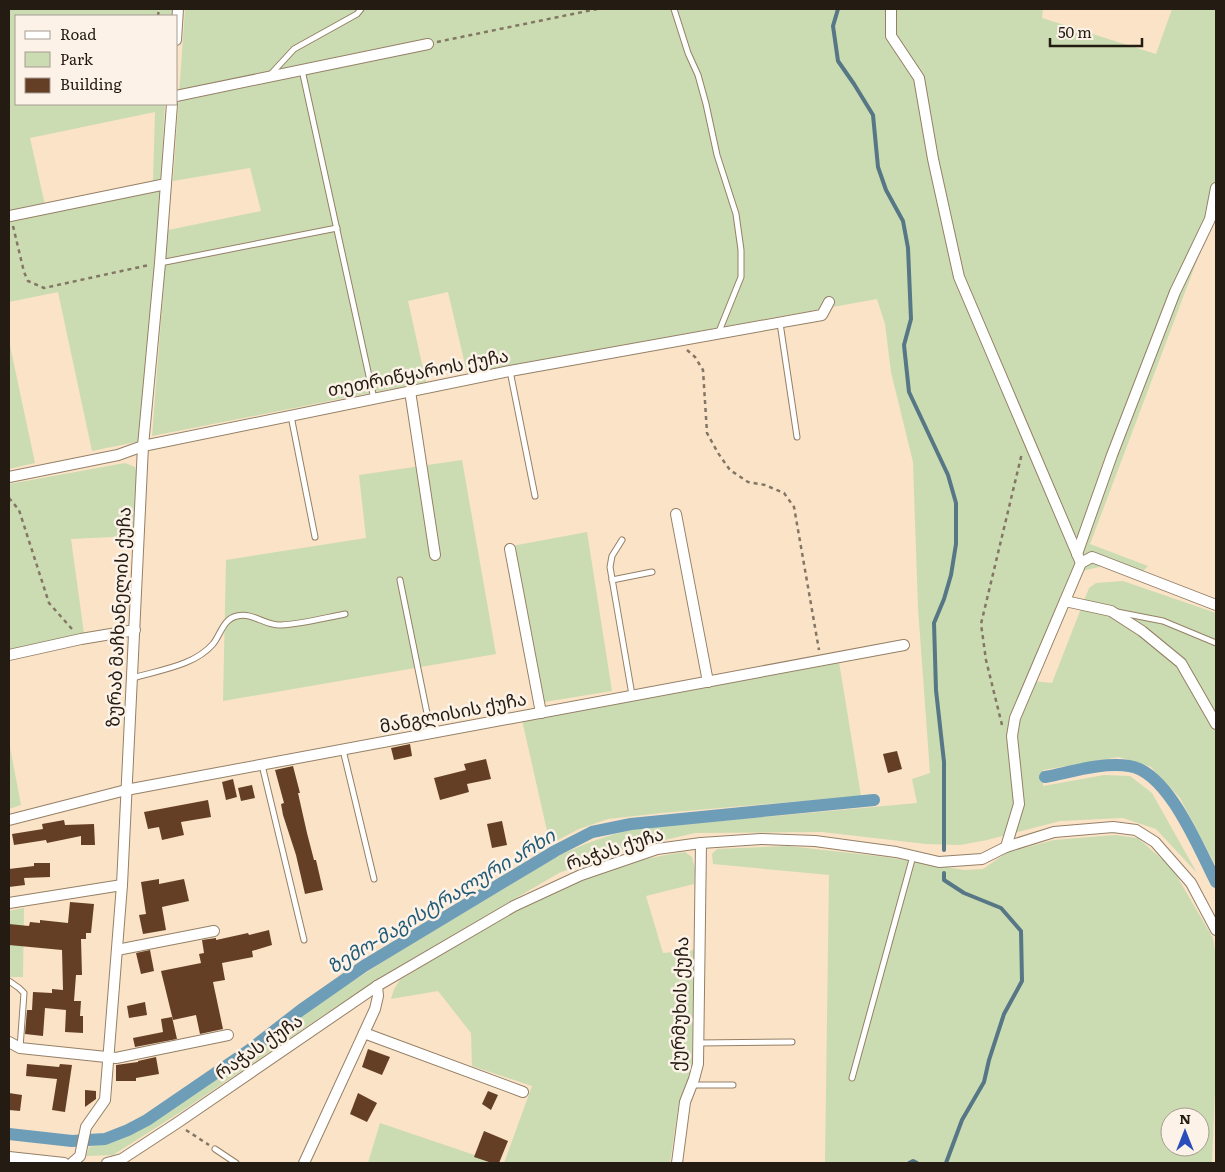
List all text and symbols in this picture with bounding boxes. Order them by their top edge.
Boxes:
legend [15,15,178,105]
scale bar [1050,15,1142,47]
text: 50 m [1058,20,1092,43]
text: Road [60,22,96,45]
text: Park [60,47,94,70]
text: Building [60,72,122,95]
street label: თეთრიწყაროს ქუჩა [325,341,511,402]
street label: ზურაბ მაჩხანელის ქუჩა [98,506,137,728]
street label: მანგლისის ქუჩა [377,684,529,739]
street label: რაჭას ქუჩა [562,819,667,876]
water label: ზემო-მაგისტრალური არხი [321,820,561,979]
street label: ქურმუხის ქუჩა [663,936,694,1072]
street label: რაჭას ქუჩა [209,1006,308,1085]
north arrow [1160,1107,1210,1157]
text: N [1179,1108,1191,1128]

